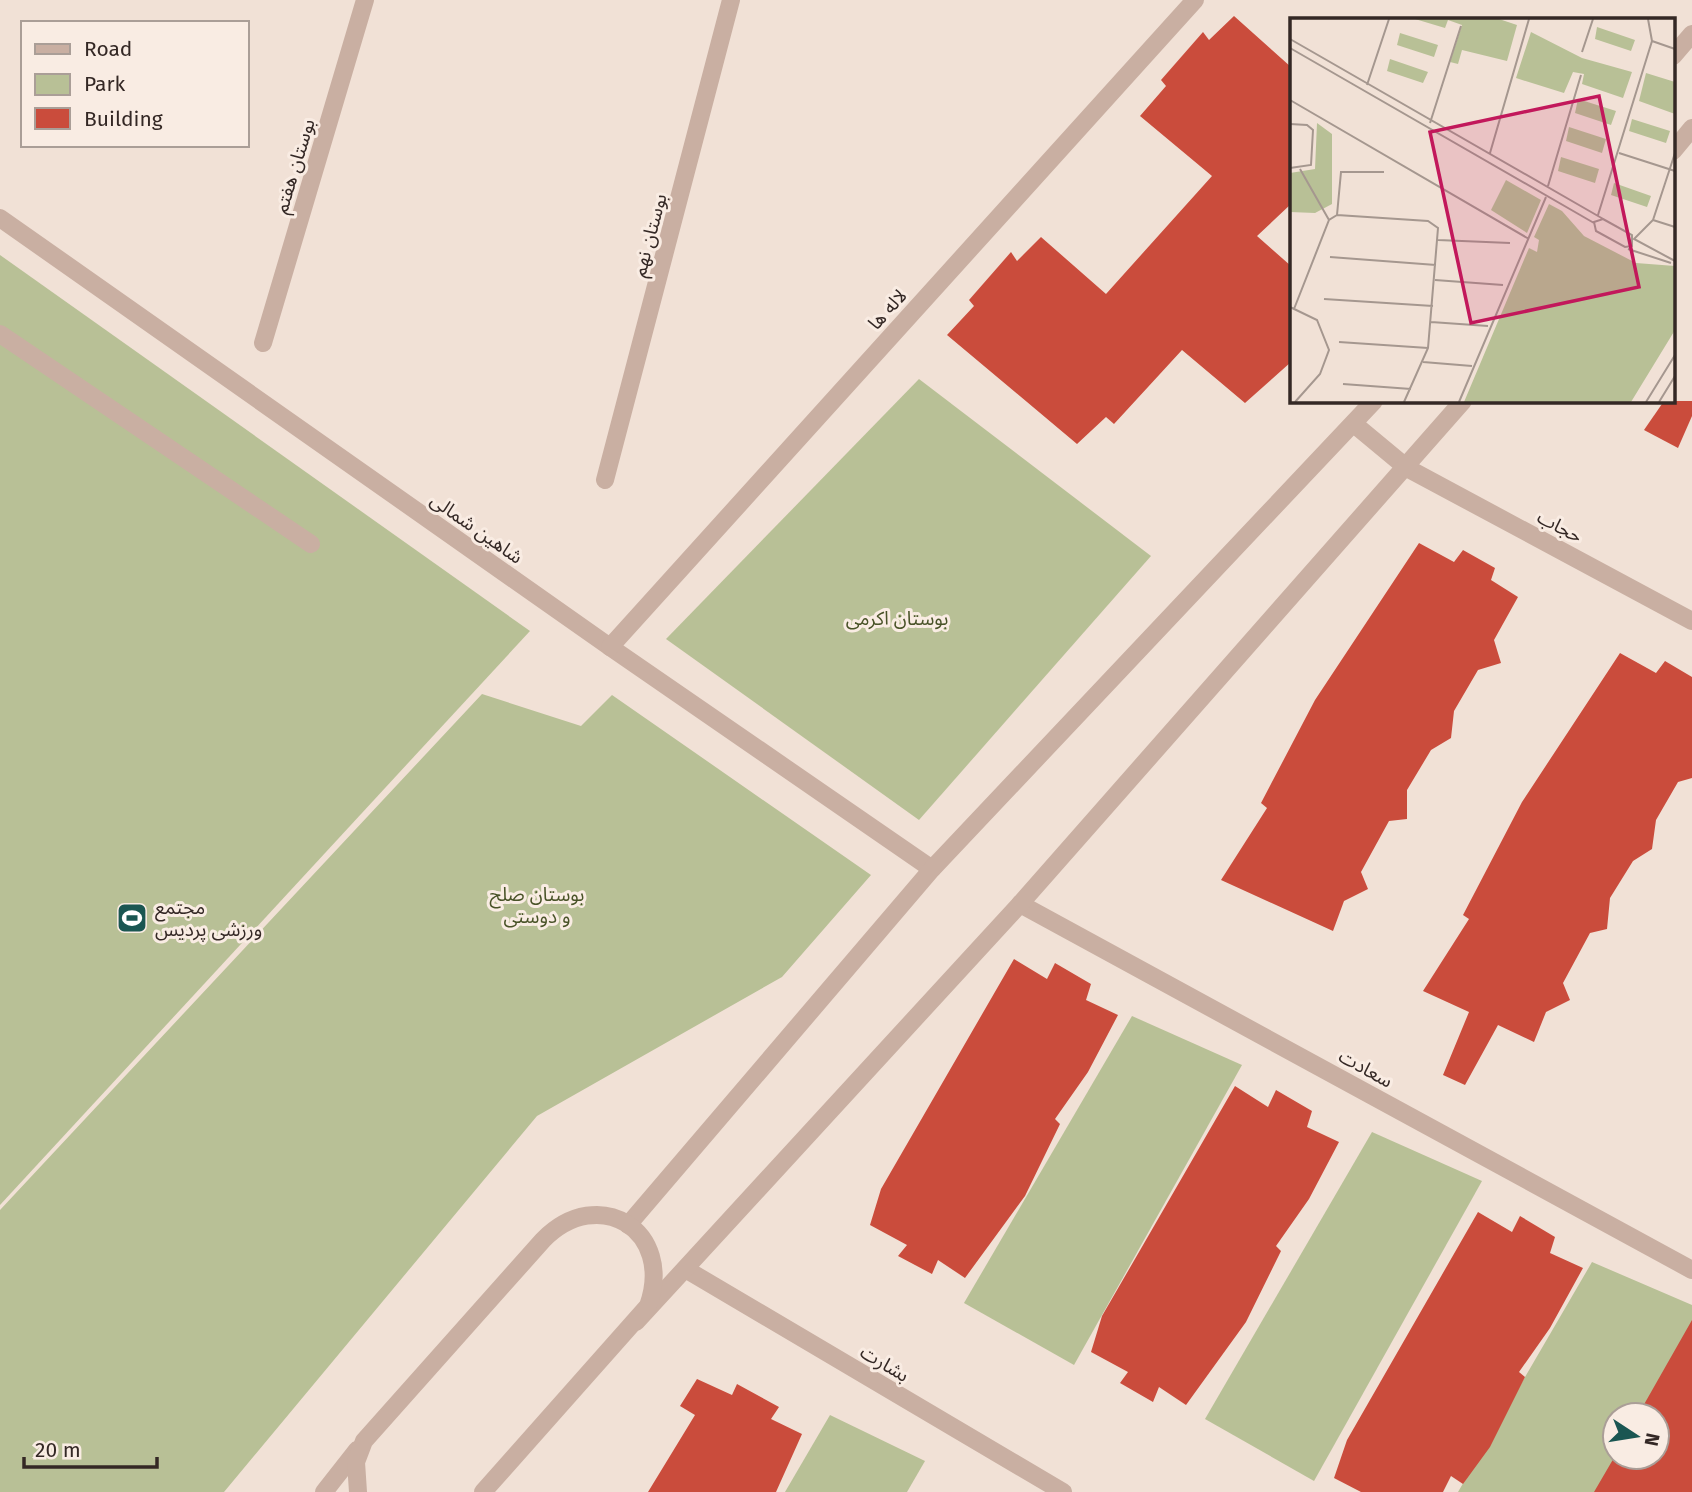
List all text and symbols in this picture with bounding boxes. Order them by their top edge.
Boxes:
inset map [1290,18,1674,402]
legend [21,21,248,147]
text: Road [84,36,132,62]
text: Park [84,71,126,97]
text: Building [84,106,163,132]
street label: بوستان هفتم [269,116,323,217]
street label: بوستان نهم [627,191,674,280]
street label: لاله ها [863,284,912,334]
street label: شاهین شمالی [426,488,527,569]
street label: حجاب [1533,505,1586,548]
park label: بوستان اکرمی [846,607,948,630]
park label: بوستان صلح و دوستی [490,883,584,928]
place label: مجتمع ورزشی پردیس [155,896,262,942]
sports icon: مجتمع ورزشی پردیس [115,901,149,935]
street label: سعادت [1335,1044,1397,1093]
street label: بشارت [856,1340,913,1387]
north arrow [1601,1401,1671,1471]
scale bar [24,1426,158,1470]
text: N [1640,1431,1665,1448]
text: 20 m [35,1437,81,1463]

